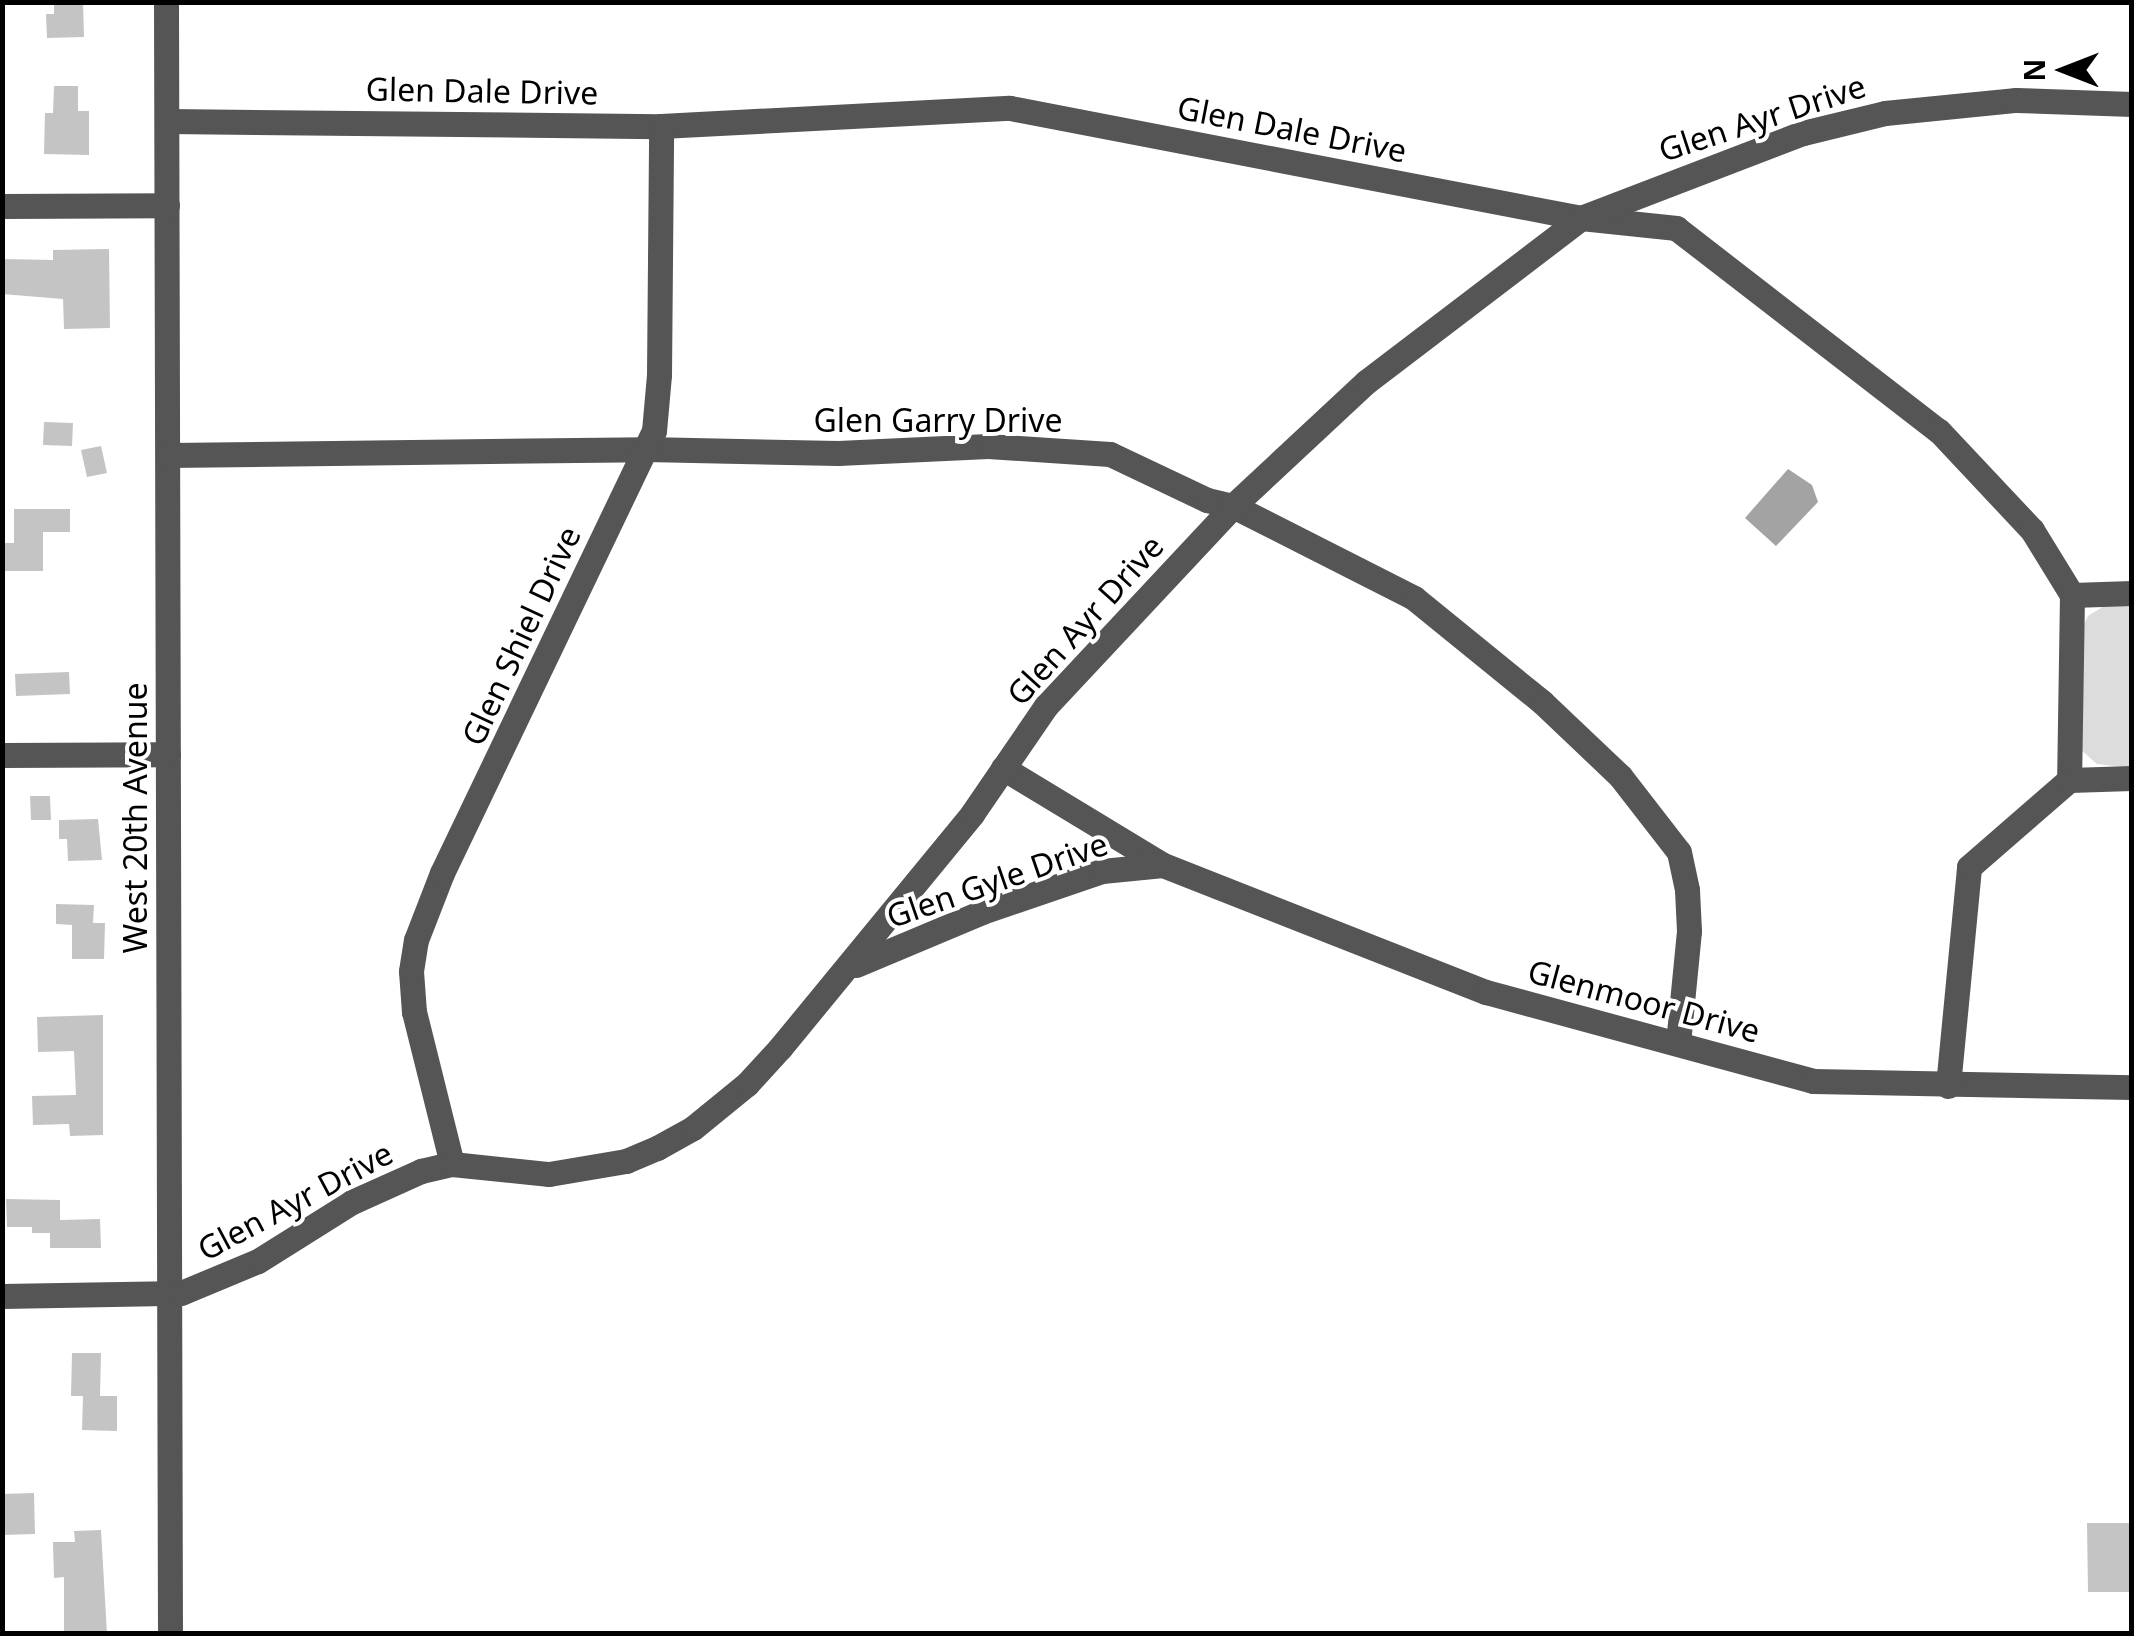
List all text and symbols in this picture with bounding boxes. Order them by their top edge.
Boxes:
north arrow [2014,20,2114,120]
text: N [2015,59,2053,81]
street label: Glen Ayr Drive [1654,66,1870,170]
street label: Glen Dale Drive [365,70,599,112]
street label: Glen Dale Drive [1174,88,1410,170]
street label: Glen Garry Drive [813,401,1063,439]
street label: Glen Shiel Drive [454,520,588,752]
street label: Glen Ayr Drive [999,527,1171,713]
street label: West 20th Avenue [116,683,154,953]
street label: Glen Gyle Drive [882,824,1112,936]
street label: Glenmoor Drive [1524,952,1764,1050]
street label: Glen Ayr Drive [191,1134,399,1268]

